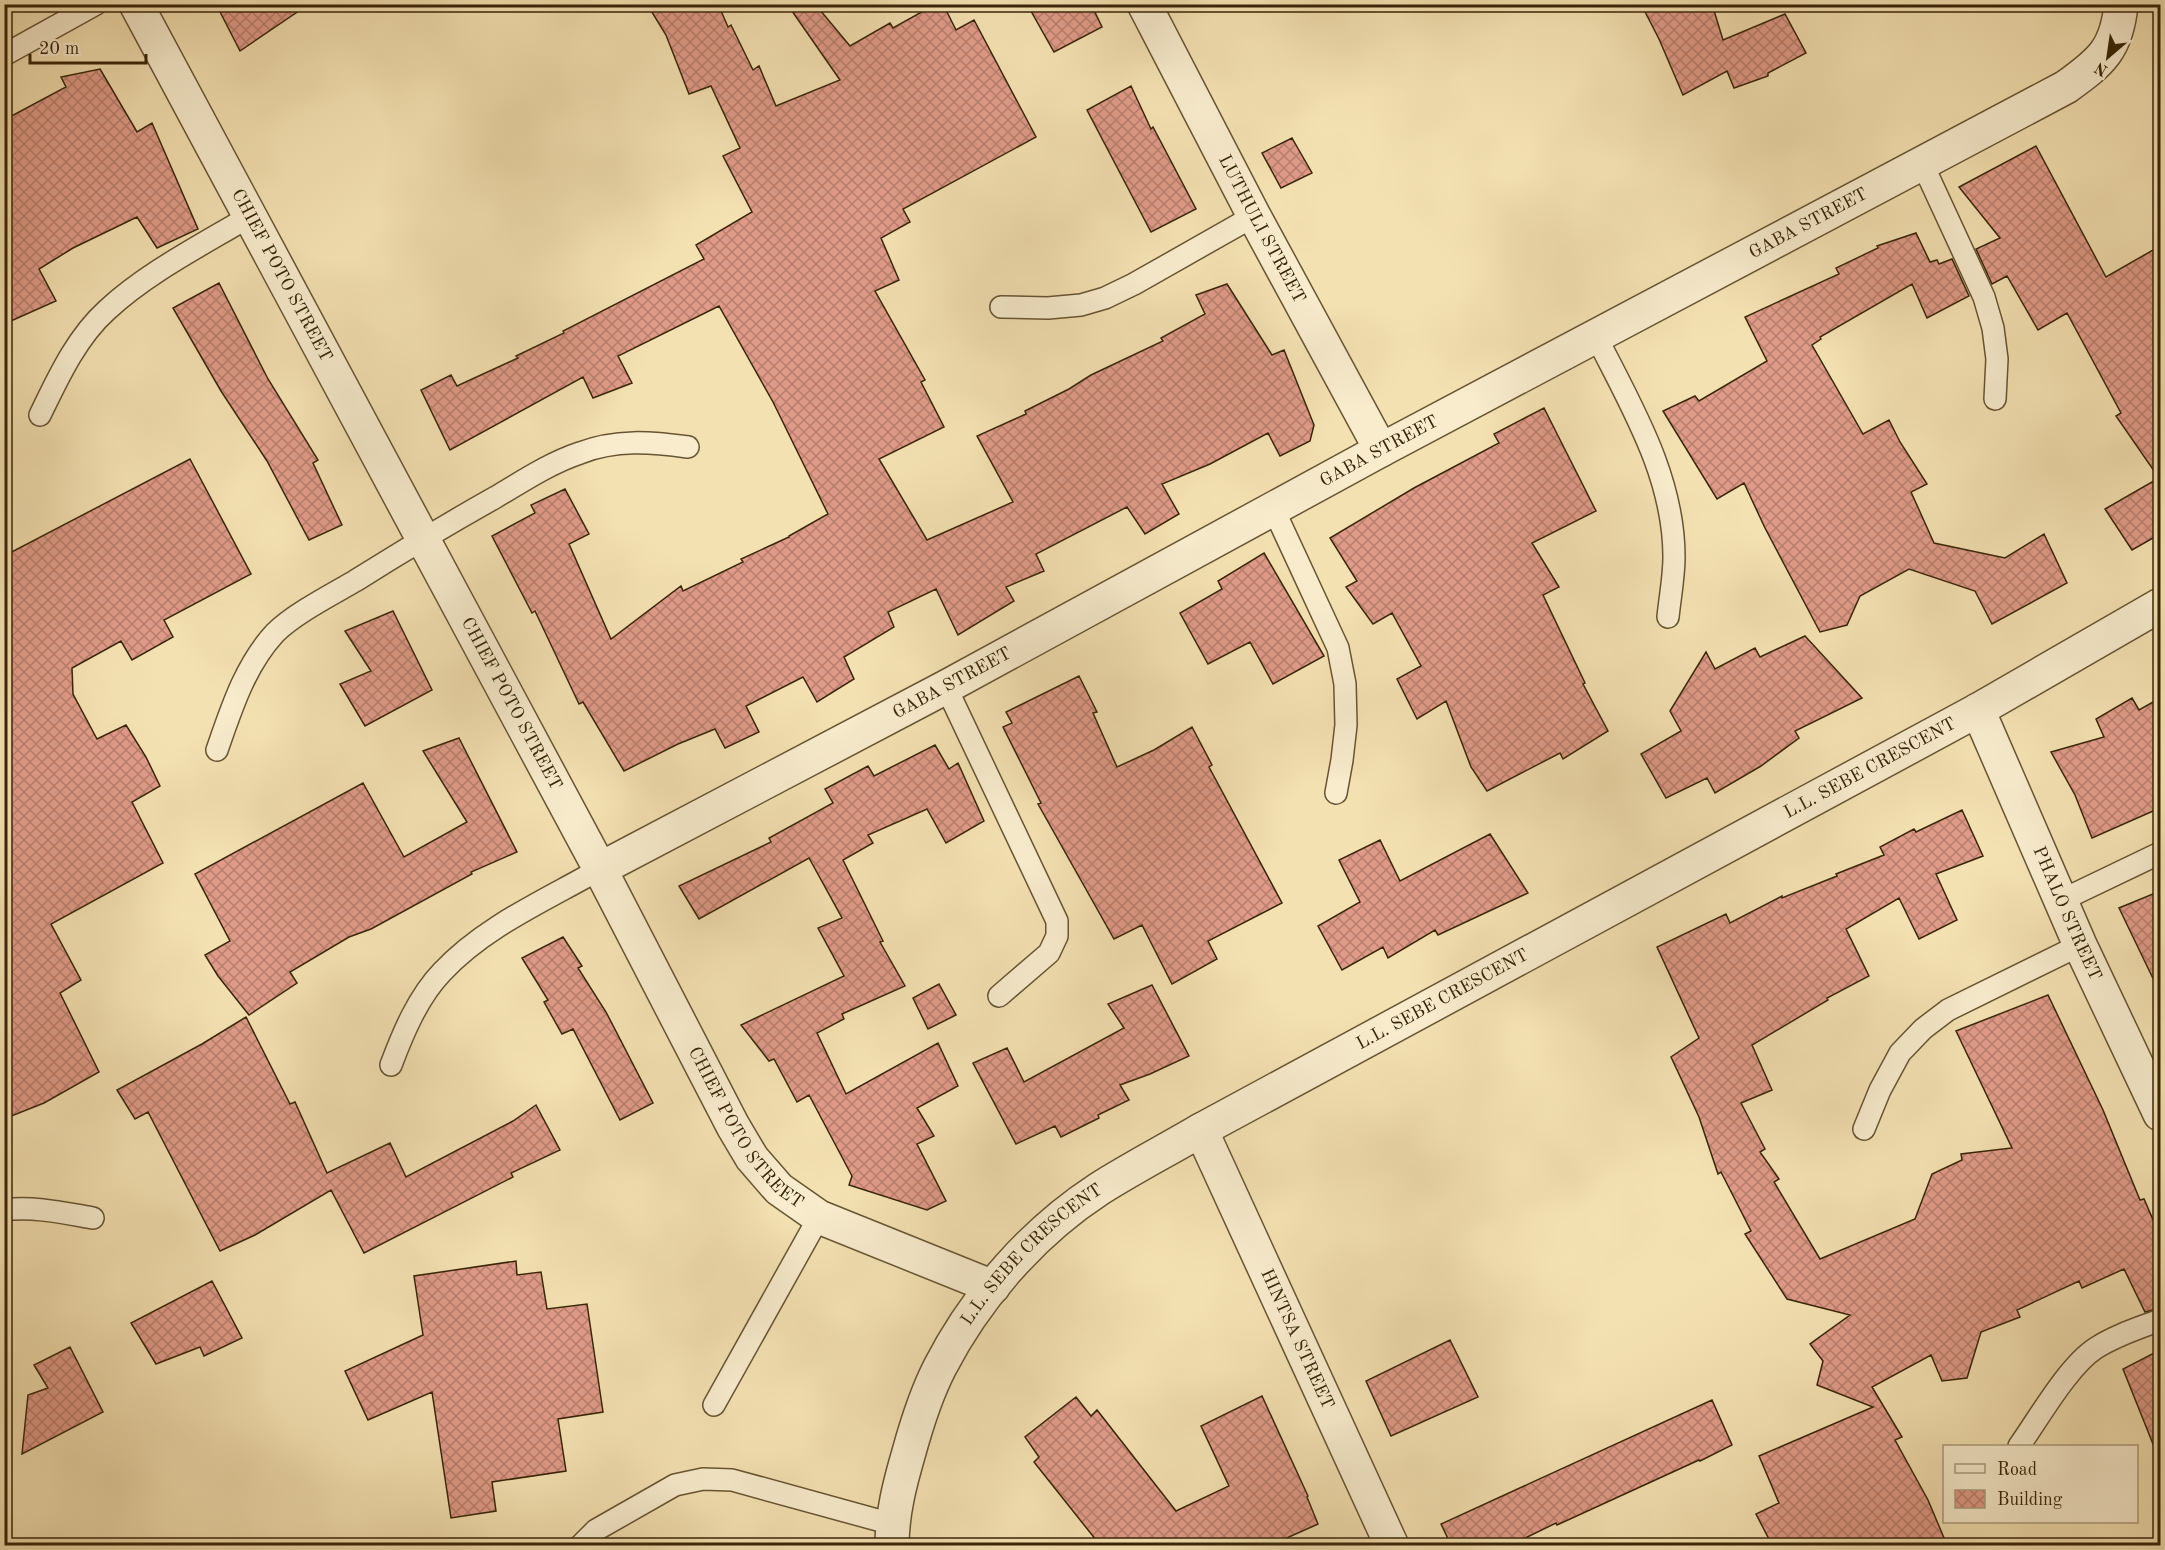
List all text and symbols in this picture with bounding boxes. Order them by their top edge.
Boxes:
scale bar [30,27,146,65]
north arrow [2078,27,2138,87]
text: 20 m [39,40,79,58]
text: N [2092,58,2111,78]
street label: LUTHULI STREET [1215,152,1308,306]
street label: GABA STREET [1746,185,1871,262]
street label: CHIEF POTO STREET [228,186,335,365]
street label: GABA STREET [1317,412,1441,490]
street label: CHIEF POTO STREET [458,614,565,793]
street label: GABA STREET [890,644,1014,722]
street label: L.L. SEBE CRESCENT [1781,715,1959,822]
street label: PHALO STREET [2029,844,2104,983]
street label: L.L. SEBE CRESCENT [1353,946,1531,1053]
street label: CHIEF POTO STREET [685,1044,806,1212]
street label: L.L. SEBE CRESCENT [958,1181,1105,1329]
street label: HINTSA STREET [1257,1266,1337,1412]
legend [1943,1445,2138,1523]
text: Road [1997,1461,2037,1479]
text: Building [1997,1491,2063,1509]

